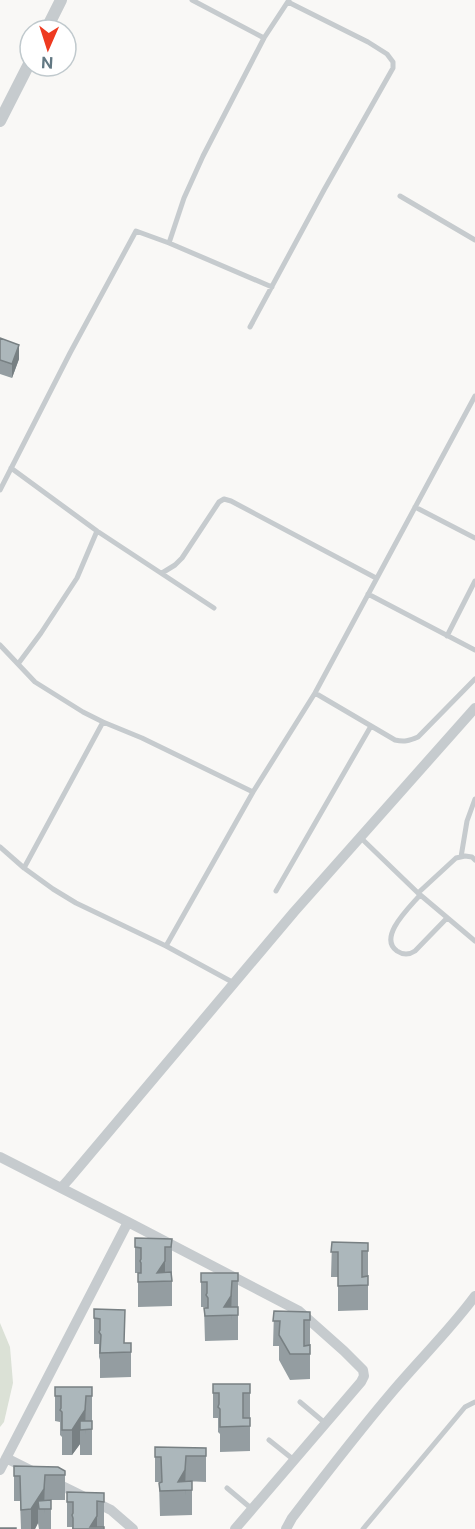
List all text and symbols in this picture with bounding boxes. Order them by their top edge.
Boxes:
north arrow [18,18,78,78]
text: N [40,53,54,72]

